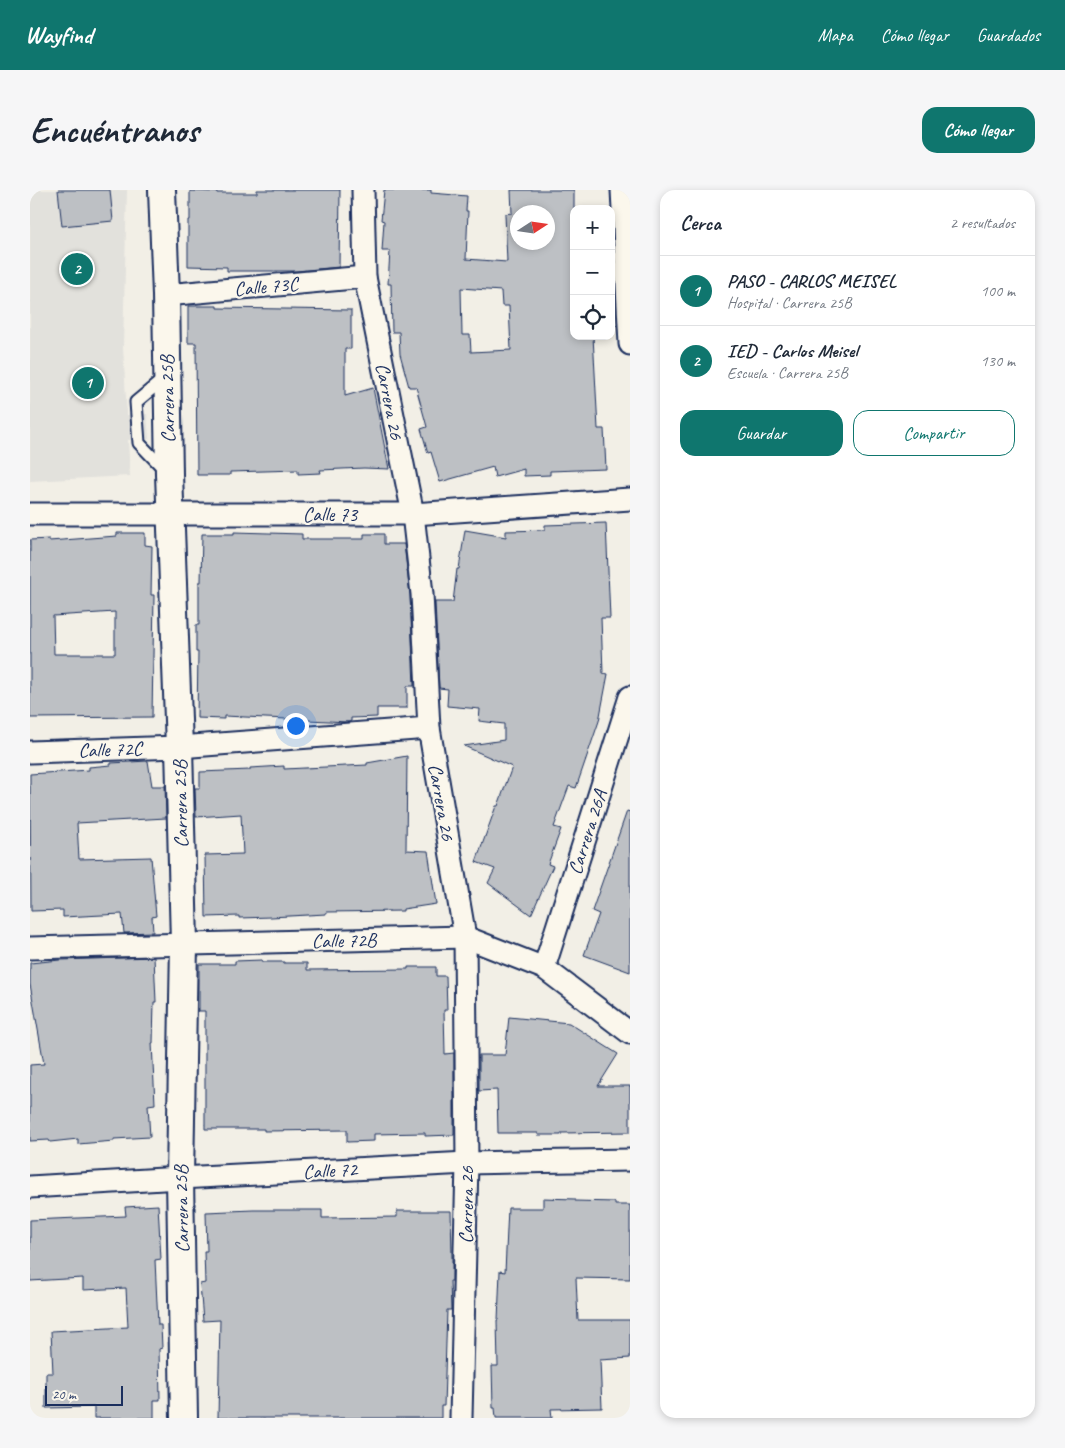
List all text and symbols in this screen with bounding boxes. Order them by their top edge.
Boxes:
text: Wayfind [25,20,92,50]
text: Mapa [818,24,853,46]
text: Cómo llegar [881,24,949,46]
text: Guardados [977,24,1040,46]
button: Cómo llegar [922,107,1035,153]
text: Encuéntranos [30,108,199,153]
north arrow [510,205,555,250]
map controls [570,205,615,340]
button: + [570,205,615,250]
text: Cerca [680,210,721,236]
text: 2 resultados [950,213,1015,233]
pin: 2 [61,250,93,288]
button: − [570,250,615,295]
text: PASO - CARLOS MEISEL [727,269,896,293]
street label: Calle 73C [233,271,301,302]
text: 1 [692,281,700,301]
text: 100 m [981,281,1015,301]
text: Hospital · Carrera 25B [727,293,852,313]
button: locate [570,295,615,340]
text: IED - Carlos Meisel [727,339,858,363]
text: 2 [692,351,700,371]
text: 130 m [981,351,1015,371]
street label: Carrera 25B [154,353,181,443]
street label: Carrera 26 [370,361,409,442]
text: Escuela · Carrera 25B [727,363,848,383]
pin: 1 [72,364,104,402]
button: Guardar [680,410,843,456]
button: Compartir [853,410,1015,456]
street label: Calle 73 [303,502,359,527]
your location [283,713,309,739]
street label: Calle 72C [78,736,145,763]
street label: Carrera 25B [167,758,194,848]
street label: Carrera 26 [422,762,461,843]
street label: Carrera 26A [562,786,613,878]
street label: Calle 72B [311,927,378,954]
street label: Calle 72 [302,1156,360,1184]
street label: Carrera 25B [168,1163,195,1253]
street label: Carrera 26 [453,1165,480,1244]
scale bar [45,1383,122,1406]
text: 20 m [52,1386,76,1403]

